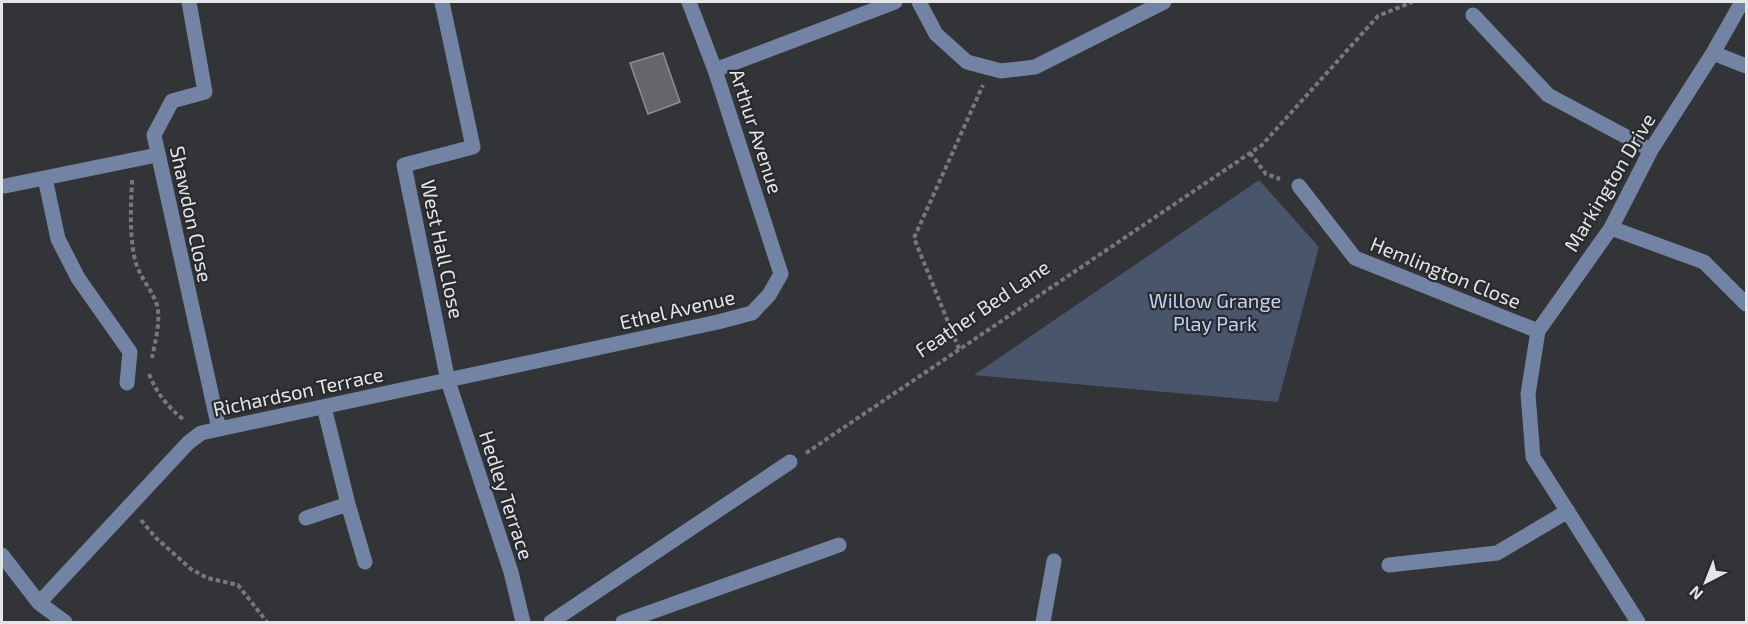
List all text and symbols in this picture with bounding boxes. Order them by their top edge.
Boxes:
street label: Arthur Avenue [726,66,788,196]
street label: Markington Drive [1558,109,1660,255]
street label: Shawdon Close [166,144,218,284]
street label: West Hall Close [417,177,469,321]
street label: Hemlington Close [1367,231,1525,313]
street label: Feather Bed Lane [910,254,1054,362]
street label: Ethel Avenue [617,284,737,334]
park label: Willow Grange Play Park [1149,288,1281,335]
street label: Richardson Terrace [211,361,385,421]
street label: Hedley Terrace [475,428,539,562]
north arrow [1676,552,1736,612]
text: N [1685,583,1706,604]

